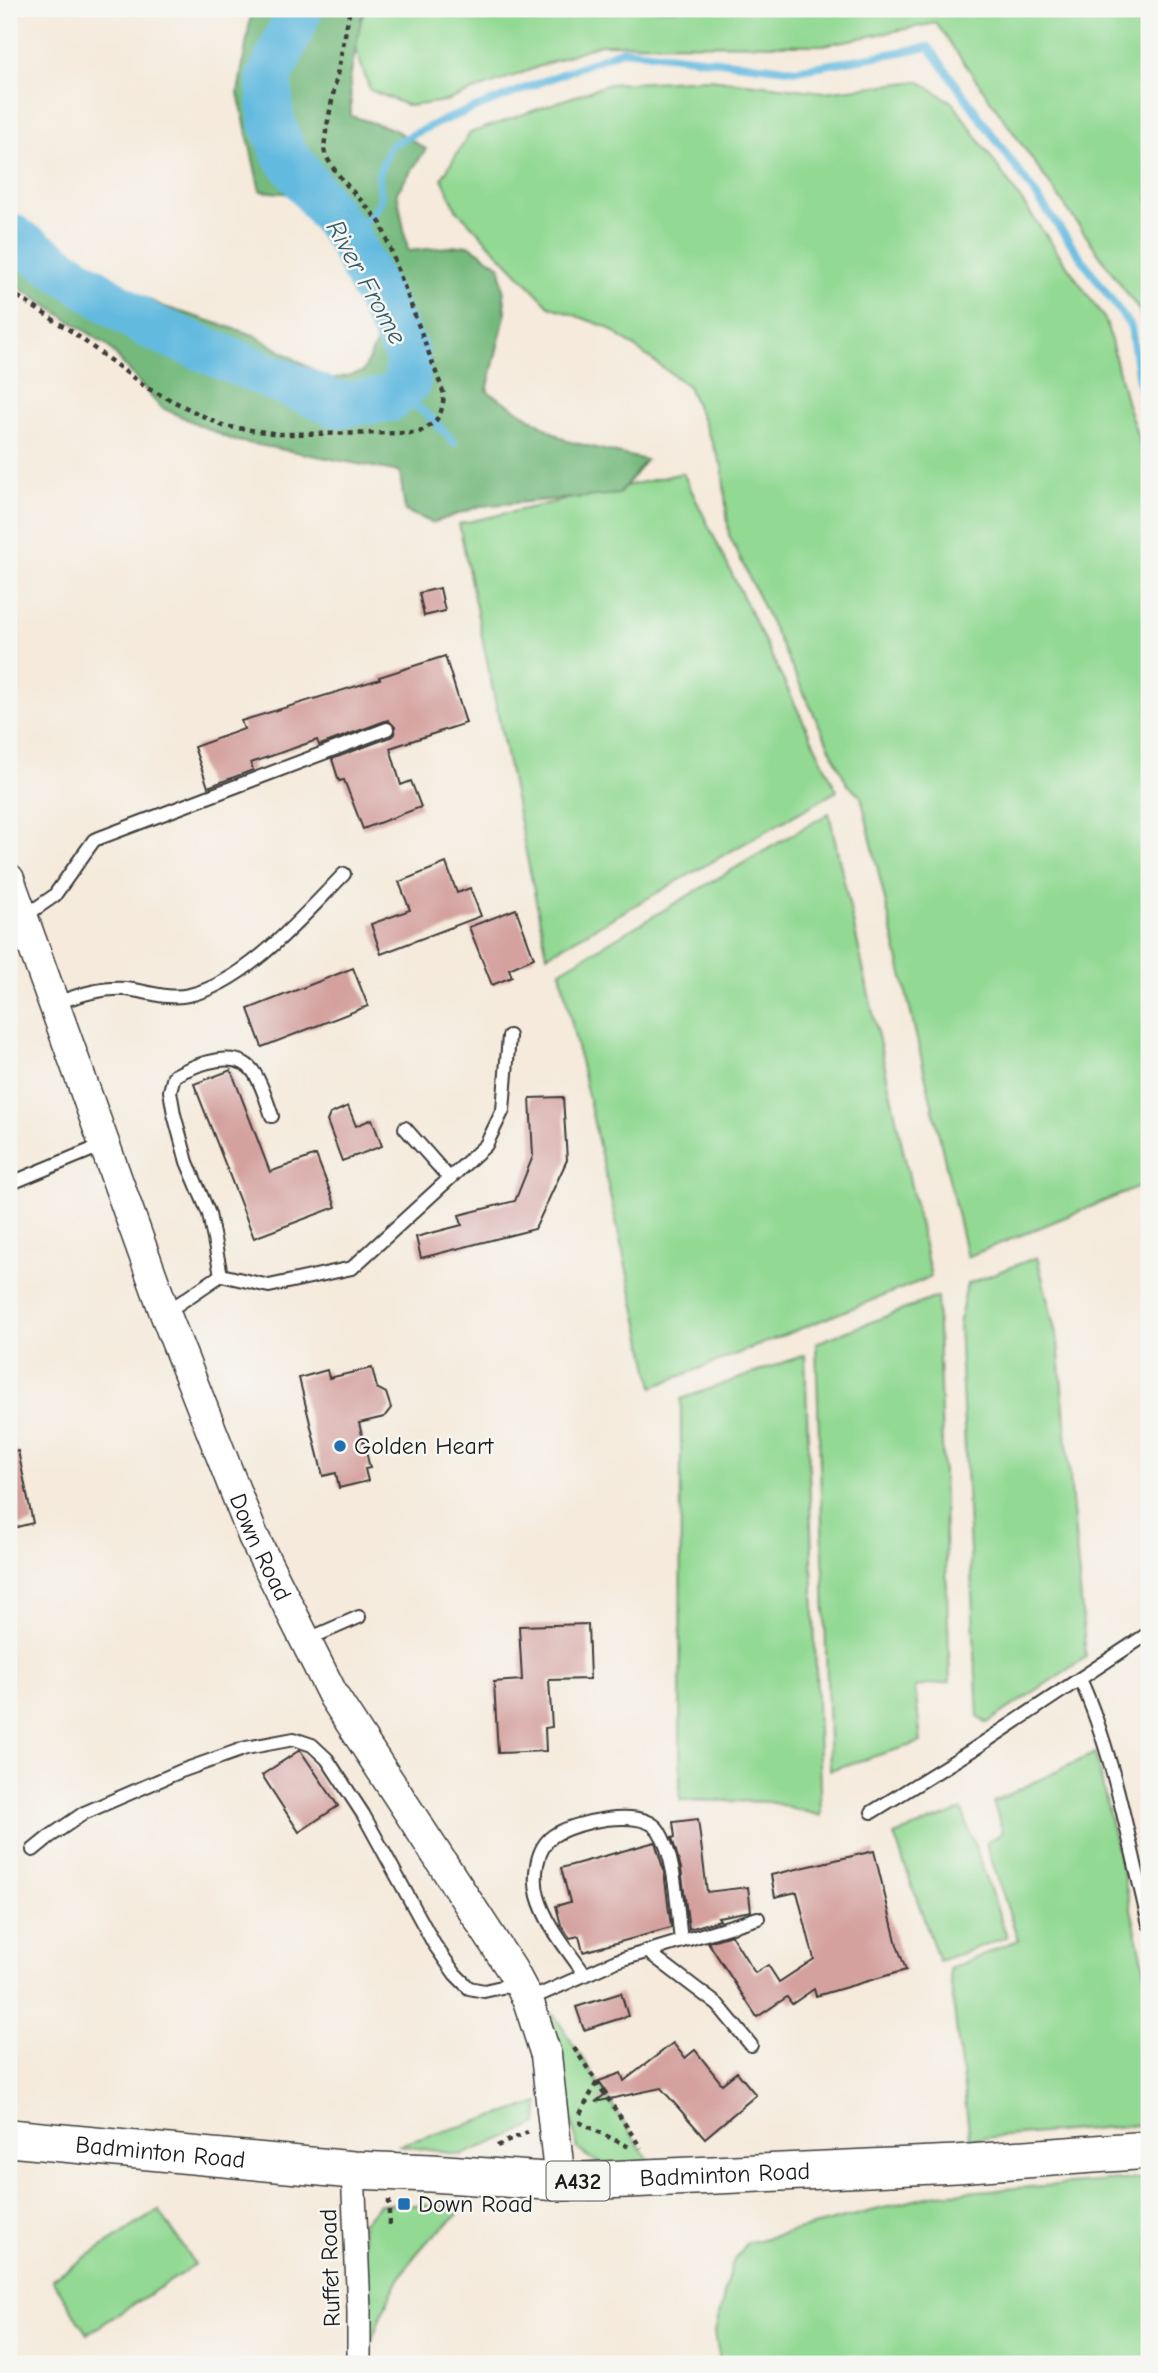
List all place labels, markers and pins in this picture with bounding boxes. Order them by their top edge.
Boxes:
place label: Golden Heart [354,1432,494,1460]
marker: Golden Heart [332,1438,348,1454]
place label: Down Road [418,2190,533,2218]
marker: Down Road [396,2196,412,2212]

